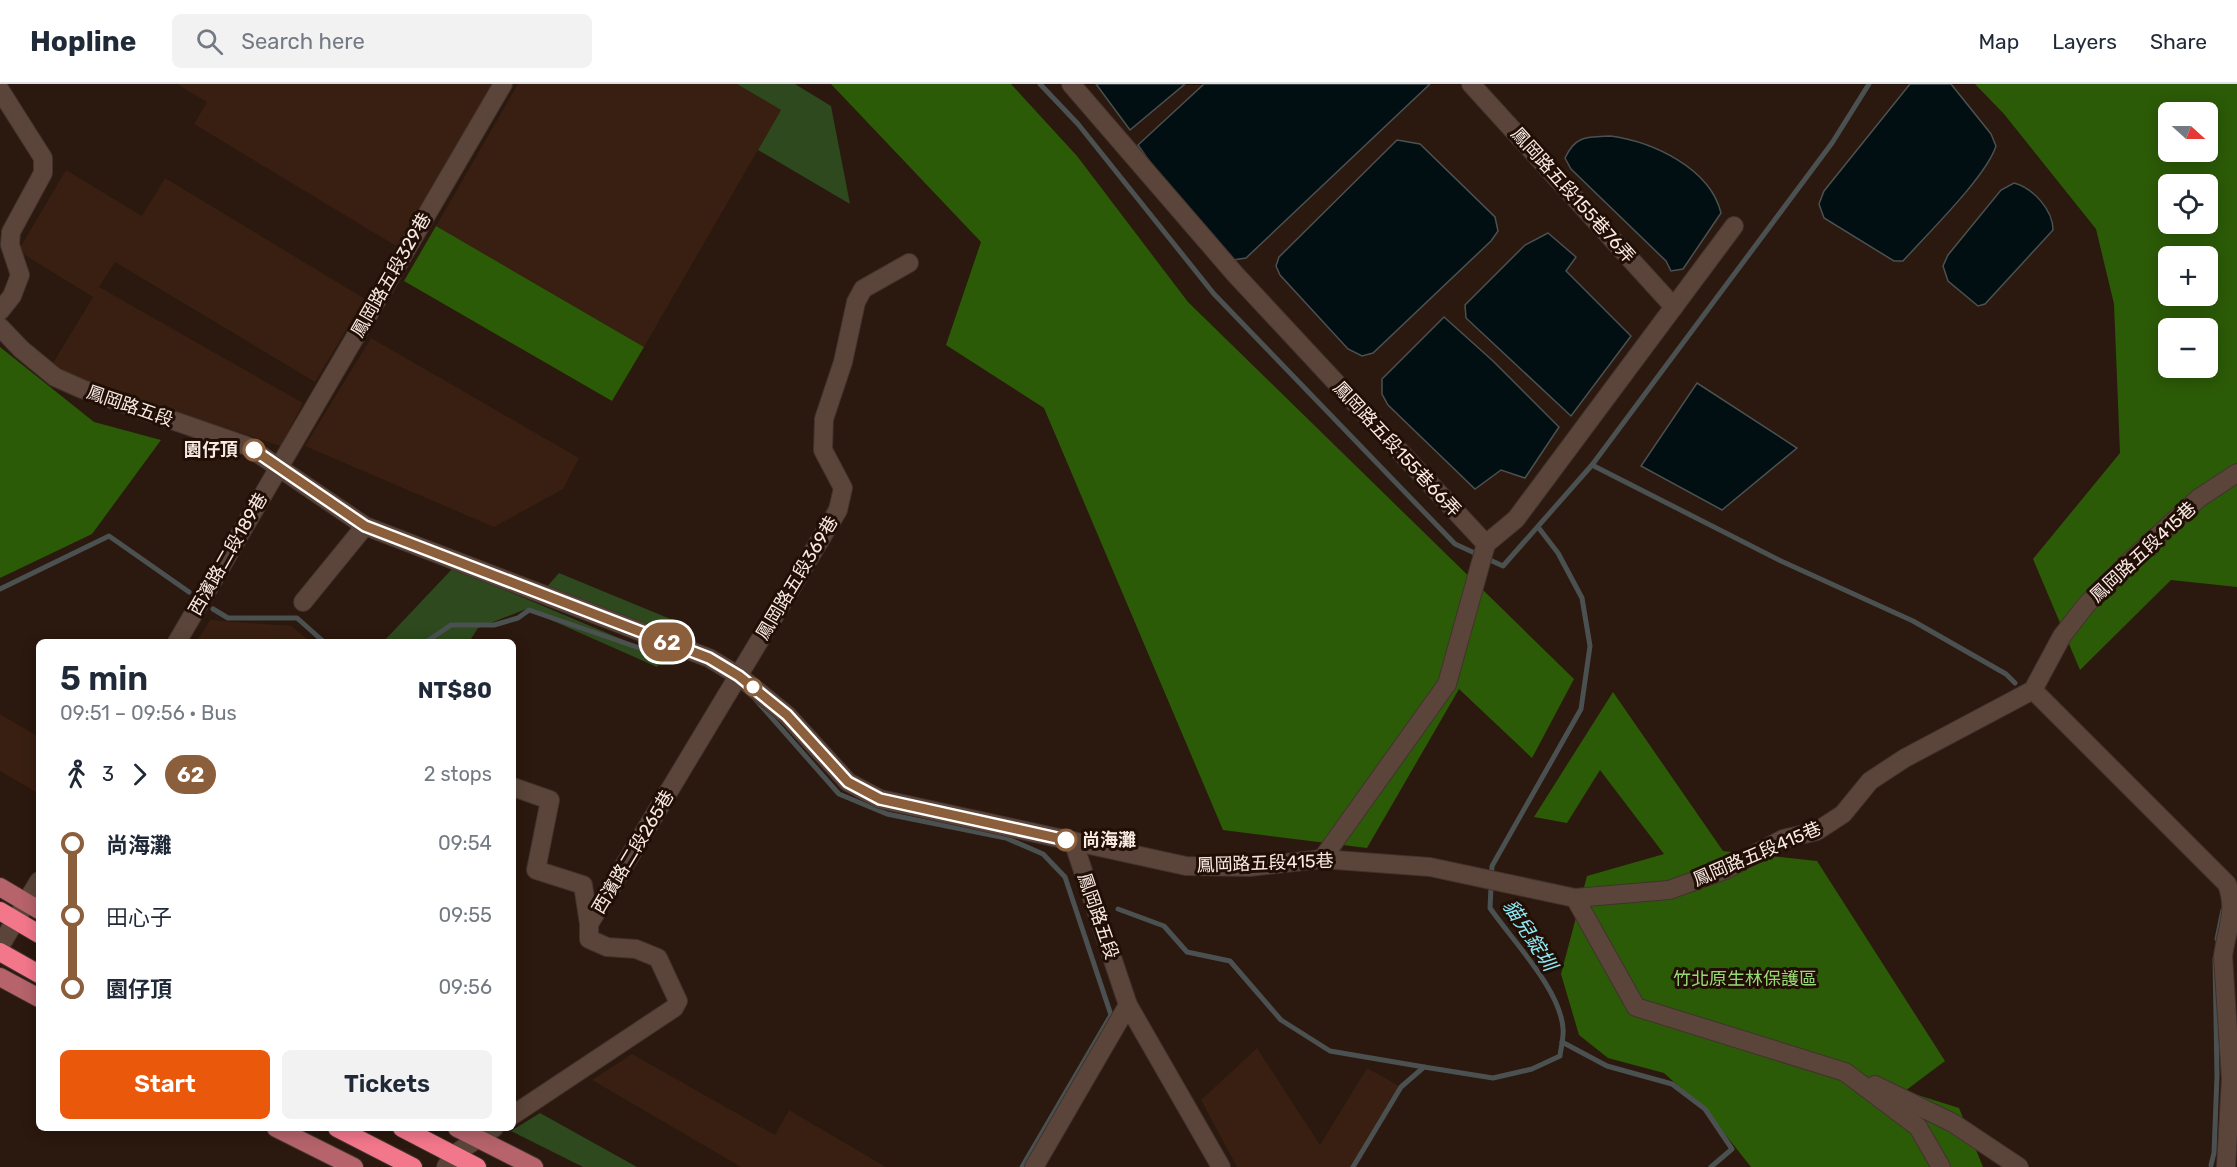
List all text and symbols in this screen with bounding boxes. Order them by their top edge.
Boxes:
search box [172,14,592,68]
text: Hopline [30,25,136,58]
icon: search [193,25,226,58]
text: Search here [241,28,365,55]
text: Map [1978,29,2019,54]
text: Layers [2052,29,2117,54]
text: Share [2150,29,2207,54]
north arrow [2158,102,2218,162]
map controls [2158,102,2218,378]
street label: 鳳岡路五段155巷76弄 [1506,123,1640,267]
button: locate [2158,174,2218,234]
street label: 鳳岡路五段329巷 [346,209,436,341]
button: + [2158,246,2218,306]
button: − [2158,318,2218,378]
street label: 鳳岡路五段155巷66弄 [1329,377,1465,521]
street label: 鳳岡路五段 [84,381,176,431]
place label: 園仔頂 [184,439,238,461]
marker: 園仔頂 [243,439,265,461]
street label: 西濱路二段189巷 [184,489,272,619]
street label: 鳳岡路五段415巷 [2085,497,2201,607]
street label: 鳳岡路五段369巷 [751,512,843,644]
line badge: 62 [640,622,694,662]
text: 62 [653,630,681,655]
text: 5 min [60,659,148,698]
text: NT$80 [418,677,492,704]
unlabelled marker [744,678,762,696]
text: 09:51 – 09:56 · Bus [60,701,237,725]
icon: walk [60,758,93,791]
icon: forward [123,758,156,791]
text: 3 [102,762,114,786]
text: 62 [177,762,204,787]
text: 2 stops [424,762,492,786]
street label: 西濱路二段265巷 [587,786,679,918]
street label: 鳳岡路五段415巷 [1690,817,1824,891]
marker: 尚海灘 [1055,829,1077,851]
place label: 尚海灘 [1082,829,1136,851]
text: 09:54 [438,831,492,855]
text: 尚海灘 [106,832,172,859]
street label: 鳳岡路五段415巷 [1196,850,1334,876]
street label: 鳳岡路五段 [1073,870,1123,962]
water label: 貓兒錠圳 [1498,895,1563,978]
text: 09:55 [439,903,492,927]
text: 田心子 [106,904,172,931]
park label: 竹北原生林保護區 [1673,968,1817,990]
text: 09:56 [438,975,492,999]
text: 園仔頂 [106,976,172,1003]
button: Start [60,1050,270,1119]
button: Tickets [282,1050,492,1119]

